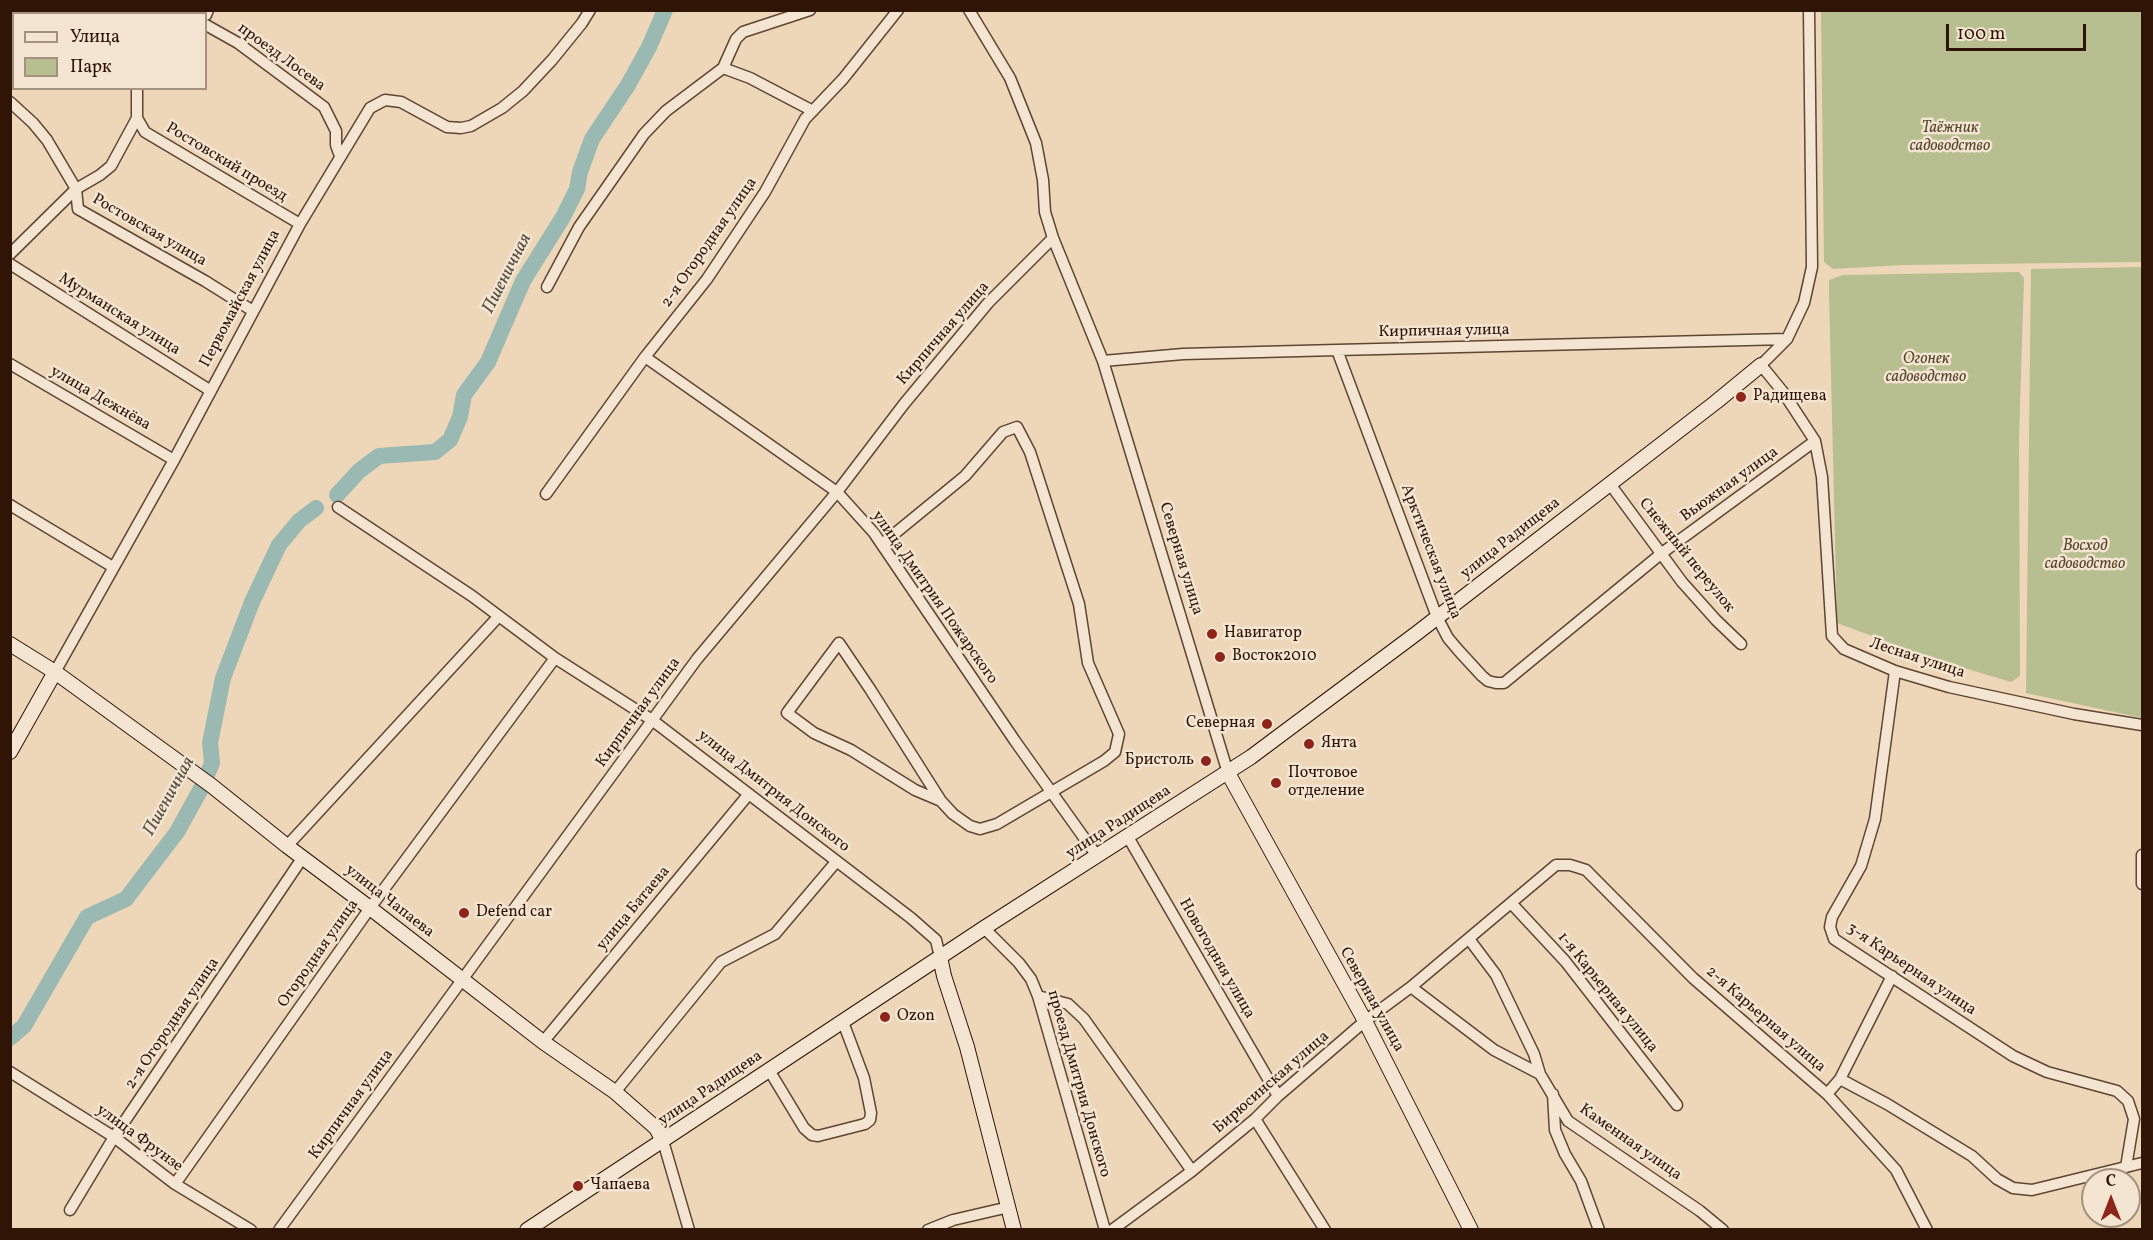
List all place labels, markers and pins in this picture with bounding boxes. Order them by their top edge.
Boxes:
place label: Радищева [1753,387,1827,407]
marker: Радищева [1734,390,1748,404]
place label: Навигатор [1224,624,1302,644]
marker: Навигатор [1205,627,1219,641]
place label: Восток2010 [1232,647,1317,667]
marker: Восток2010 [1213,650,1227,664]
place label: Северная [1186,714,1255,734]
marker: Северная [1260,717,1274,731]
place label: Янта [1321,734,1357,754]
marker: Янта [1302,737,1316,751]
place label: Бристоль [1125,751,1194,771]
marker: Бристоль [1199,754,1213,768]
place label: Почтовое отделение [1288,764,1364,802]
marker: Почтовое отделение [1269,776,1283,790]
place label: Defend car [476,903,552,923]
marker: Defend car [457,906,471,920]
place label: Ozon [897,1007,935,1027]
marker: Ozon [878,1010,892,1024]
place label: Чапаева [590,1176,650,1196]
marker: Чапаева [571,1179,585,1193]

